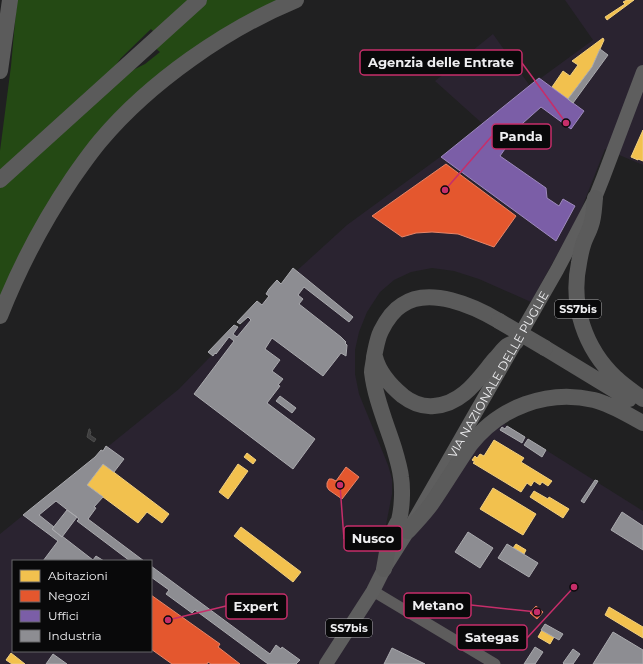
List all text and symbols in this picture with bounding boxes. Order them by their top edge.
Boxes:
callout: Agenzia delle Entrate [360,50,522,75]
text: Agenzia delle Entrate [367,54,514,70]
callout: Panda [492,124,551,149]
text: Panda [499,128,543,144]
street label: VIA NAZIONALE DELLE PUGLIE [444,288,551,460]
road number: SS7bis [555,300,601,318]
callout: Nusco [344,526,402,551]
text: Nusco [352,530,395,546]
legend [12,560,152,652]
text: Abitazioni [48,568,108,583]
text: Negozi [48,588,90,603]
callout: Metano [404,593,471,618]
callout: Expert [226,594,287,619]
text: Metano [412,597,464,613]
text: Expert [234,598,279,614]
text: Uffici [48,608,79,623]
road number: SS7bis [326,619,372,637]
callout: Sategas [457,625,527,650]
text: Industria [48,628,102,643]
text: Sategas [465,629,519,645]

